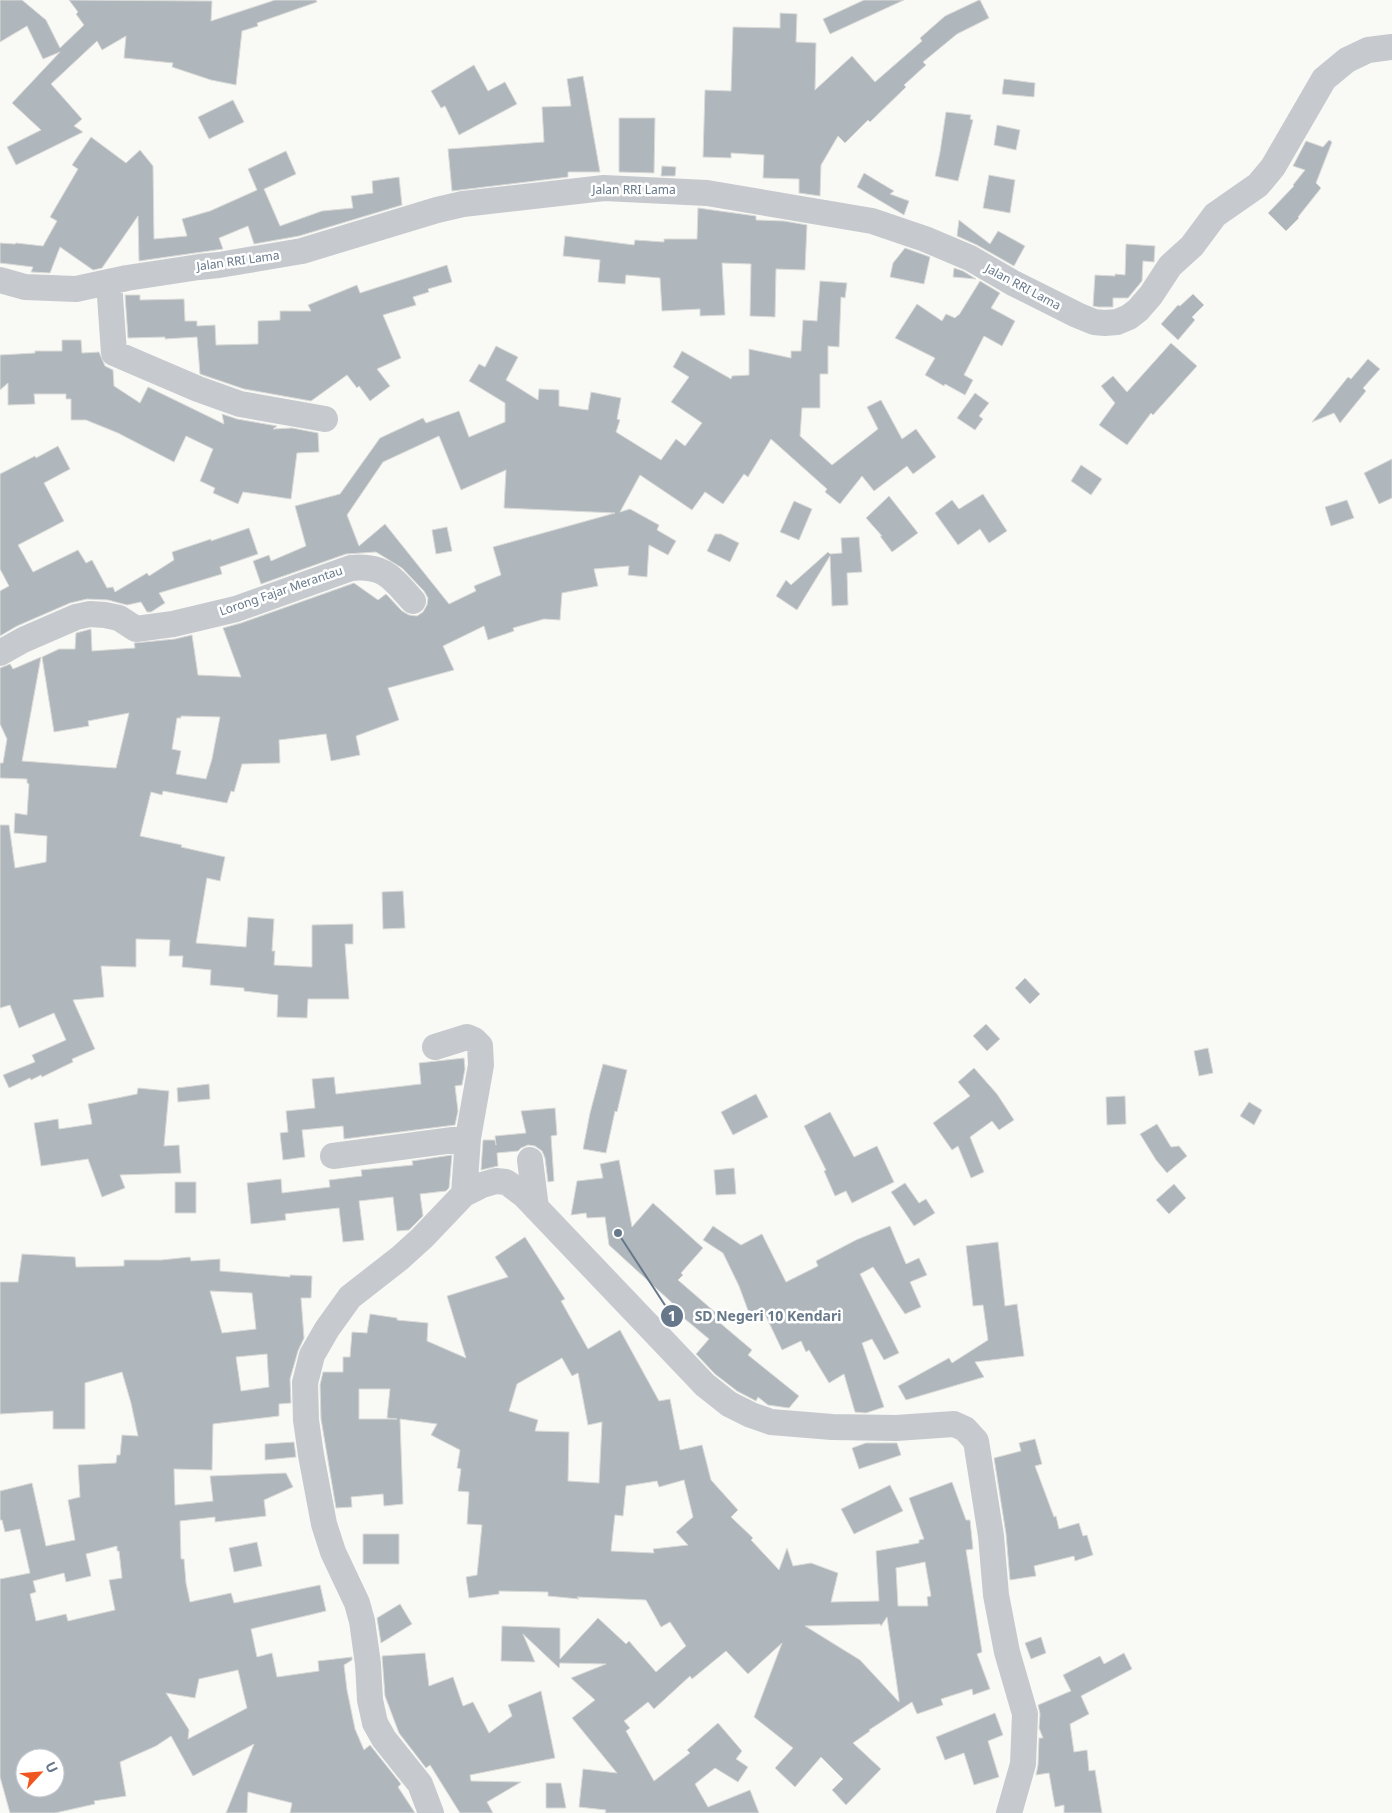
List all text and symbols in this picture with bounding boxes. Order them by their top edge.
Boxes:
street label: Jalan RRI Lama [591,181,676,198]
street label: Jalan RRI Lama [194,246,280,275]
street label: Jalan RRI Lama [982,259,1064,314]
street label: Lorong Fajar Merantau [217,561,345,620]
callout: SD Negeri 10 Kendari [660,1302,851,1331]
text: 1 [668,1305,676,1325]
text: SD Negeri 10 Kendari [695,1306,841,1325]
north arrow [15,1748,65,1798]
text: U [41,1758,63,1776]

